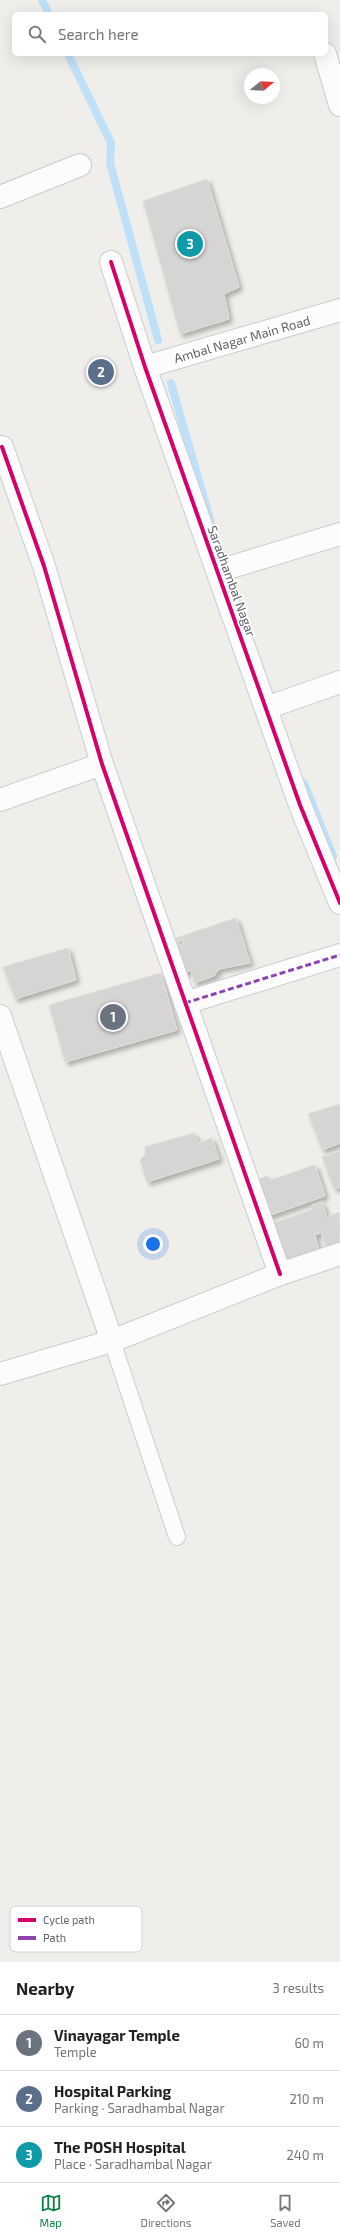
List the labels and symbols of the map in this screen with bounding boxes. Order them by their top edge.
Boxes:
north arrow [244,68,280,104]
pin: 3 [177,229,203,259]
street label: Ambal Nagar Main Road [172,312,312,366]
pin: 2 [88,357,114,387]
street label: Saradhambal Nagar [204,523,260,639]
pin: 1 [100,1002,126,1032]
your location [143,1234,163,1254]
legend [10,1906,142,1952]
text: Cycle path [43,1913,95,1926]
text: Path [43,1931,66,1944]

